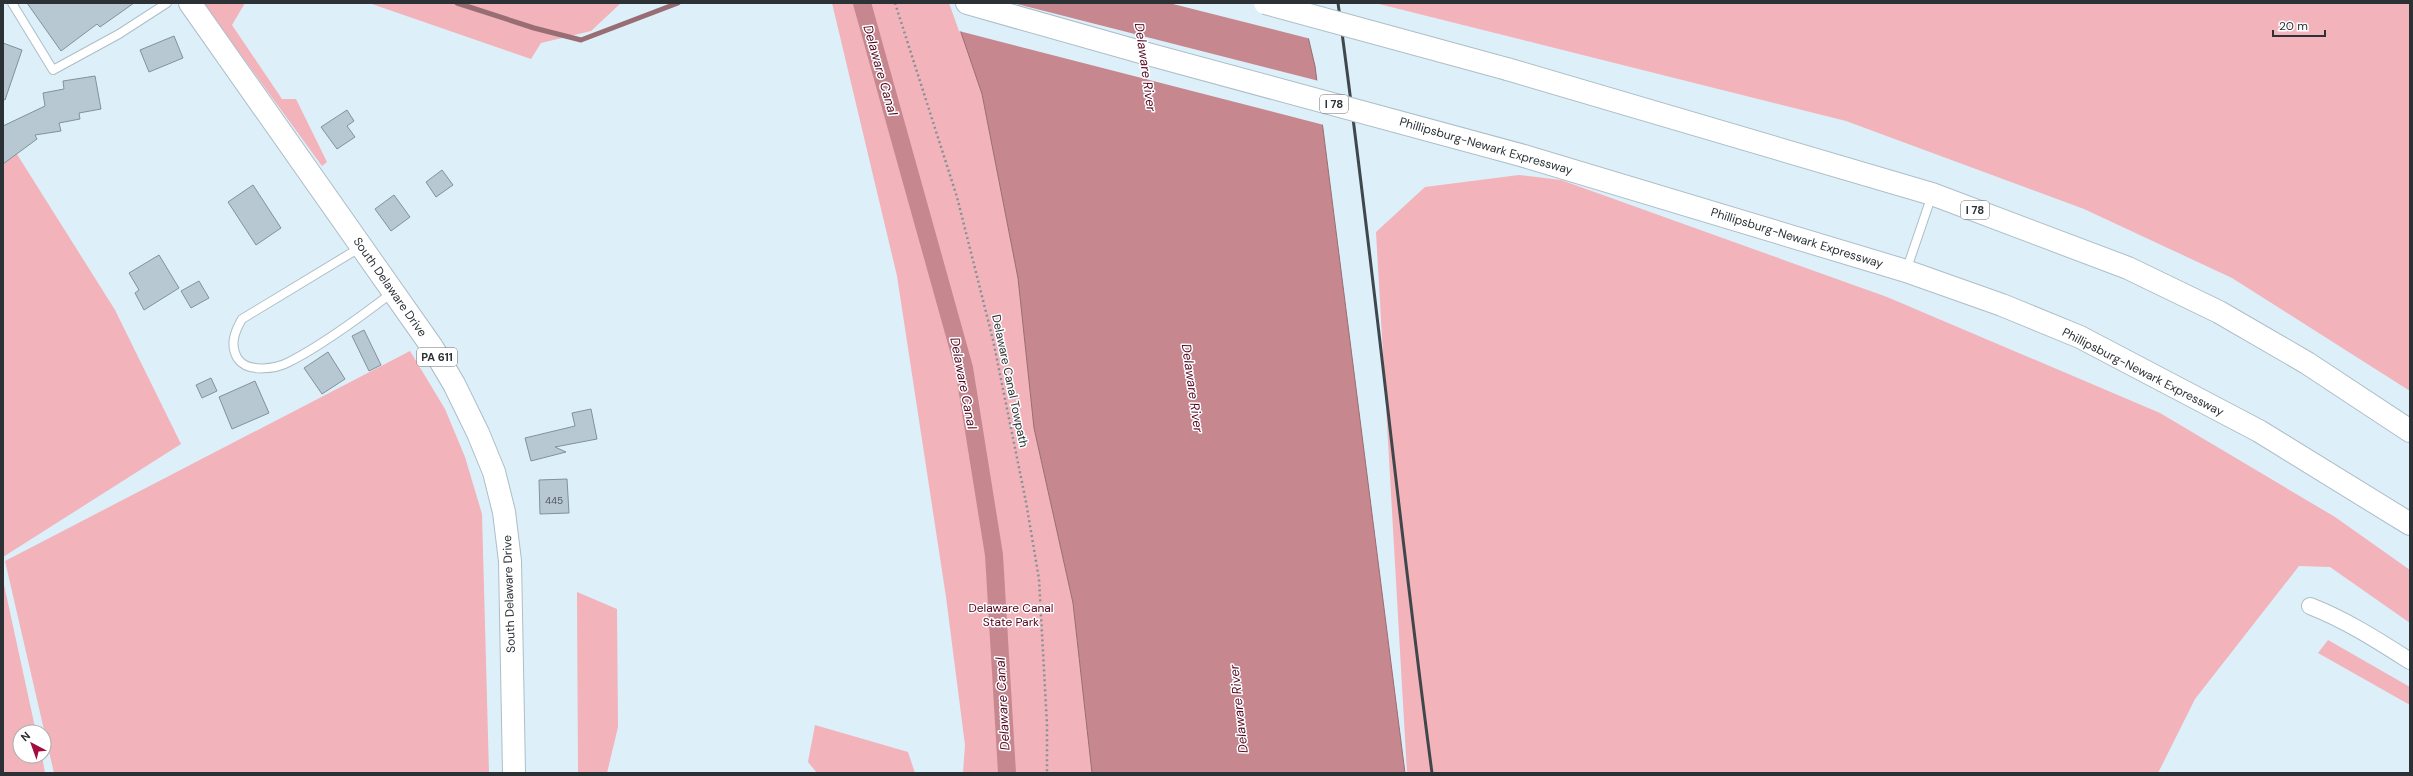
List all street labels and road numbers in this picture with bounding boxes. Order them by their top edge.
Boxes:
road number: I 78 [1320,95,1348,113]
street label: Phillipsburg-Newark Expressway [1398,114,1575,179]
road number: I 78 [1961,201,1989,219]
street label: Phillipsburg-Newark Expressway [1709,204,1885,272]
street label: South Delaware Drive [350,234,431,340]
street label: Delaware Canal Towpath [988,313,1032,449]
street label: Phillipsburg-Newark Expressway [2059,324,2227,420]
road number: PA 611 [417,348,457,366]
street label: South Delaware Drive [499,535,519,653]

